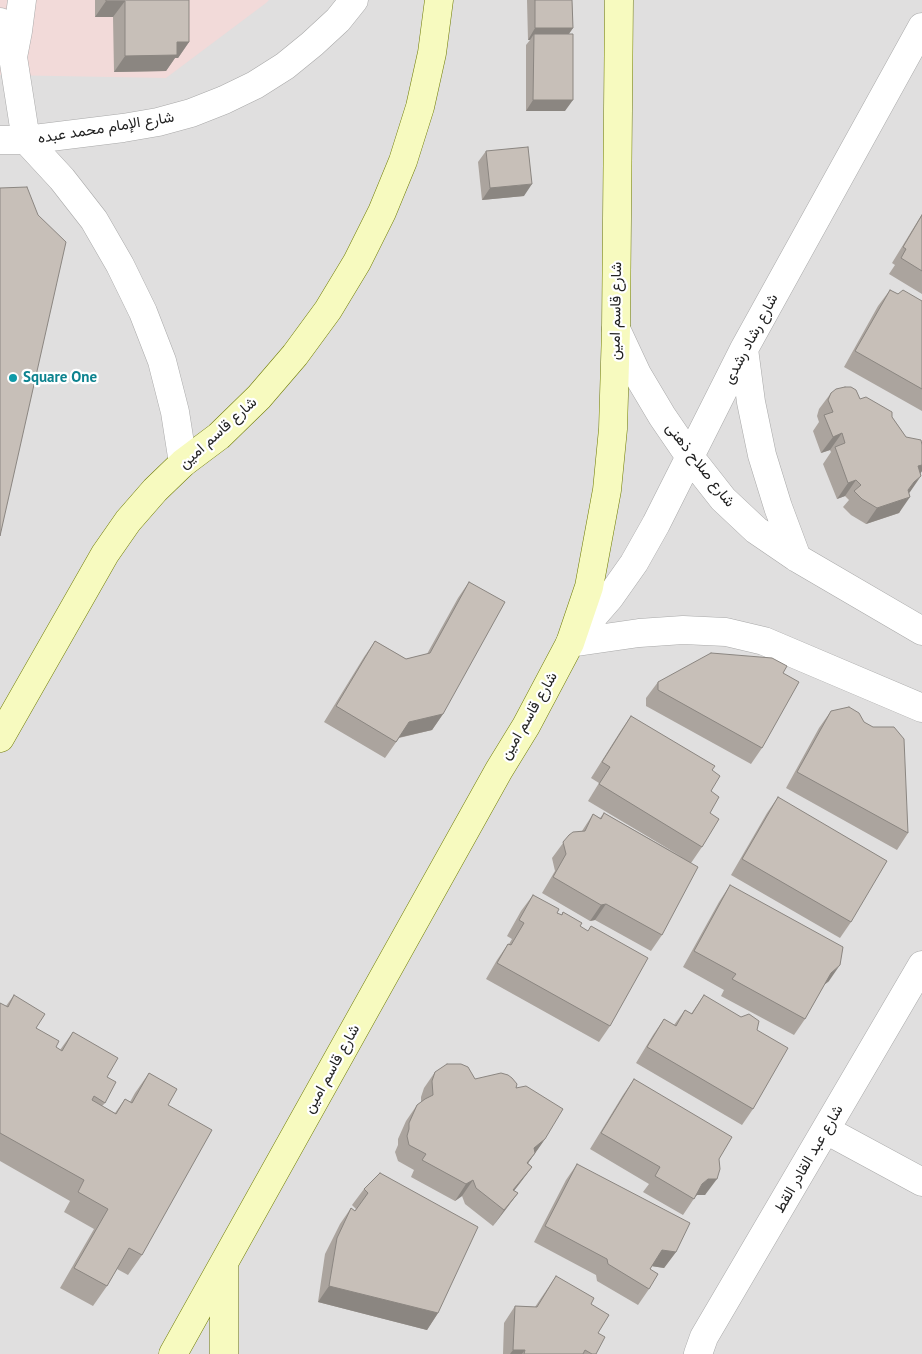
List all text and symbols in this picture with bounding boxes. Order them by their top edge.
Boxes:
street label: شارع الإمام محمد عبده [37,108,175,148]
street label: شارع قاسم امين [606,262,626,360]
street label: شارع رشاد رشدى [720,291,782,387]
place label: Square One [23,369,97,387]
marker: Square One [7,372,19,384]
street label: شارع قاسم امين [175,393,261,473]
street label: شارع صلاح ذهنى [661,419,739,511]
street label: شارع قاسم امين [497,669,561,763]
street label: شارع قاسم امين [300,1022,364,1116]
street label: شارع عبد القادر القط [771,1102,847,1216]

